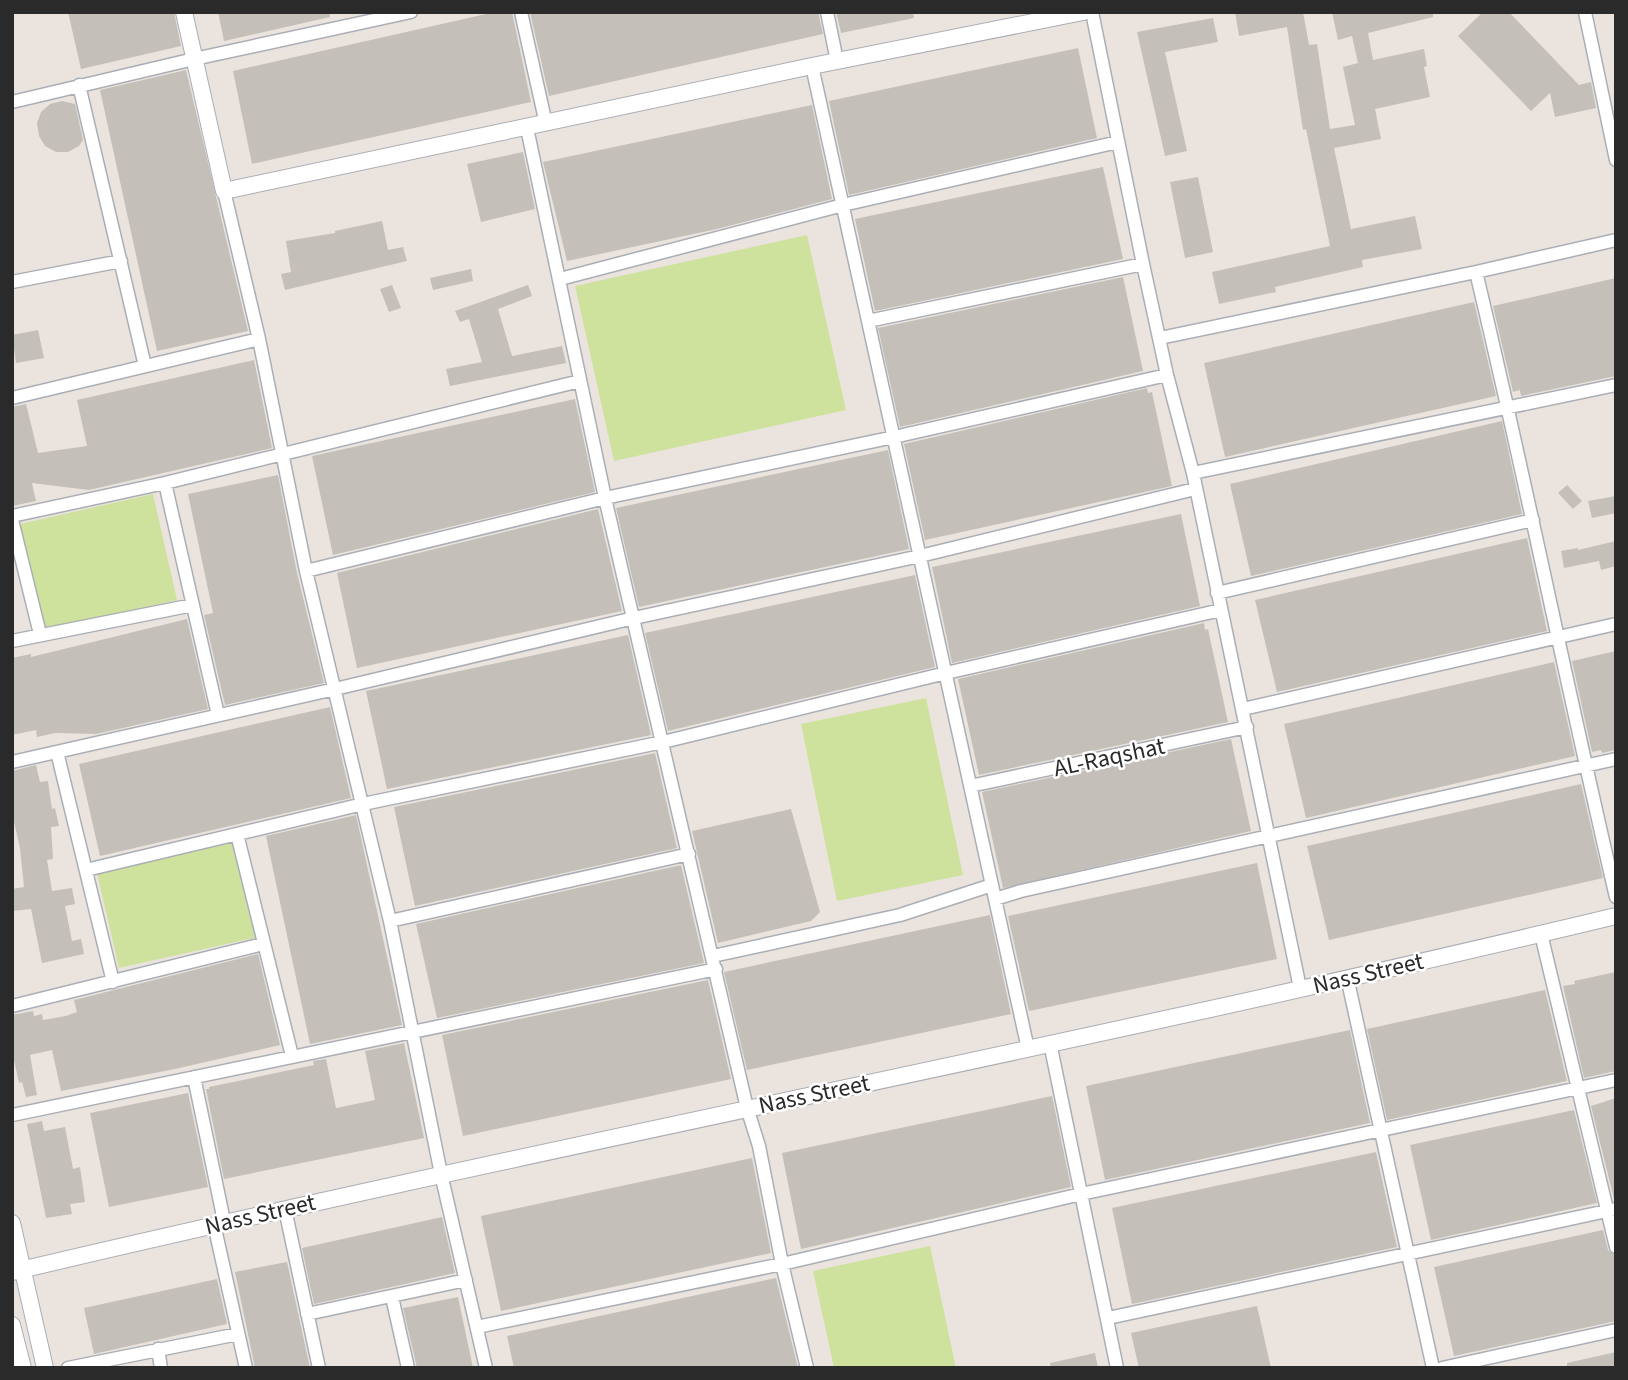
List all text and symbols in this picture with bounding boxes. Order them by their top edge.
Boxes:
street label: AL-Raqshat [1050,729,1168,786]
street label: Nass Street [1309,944,1427,1003]
street label: Nass Street [755,1066,873,1123]
street label: Nass Street [201,1185,319,1244]

